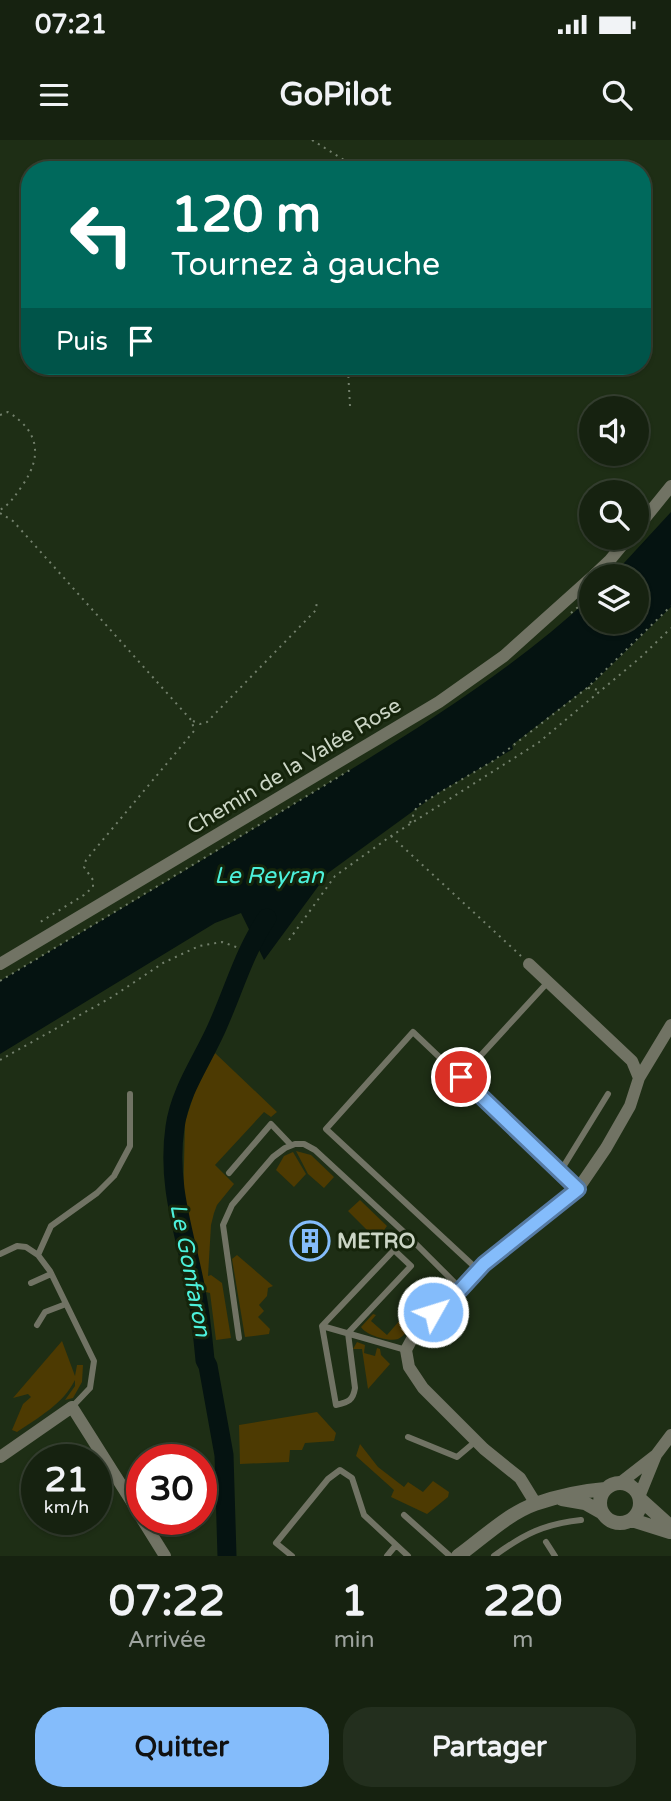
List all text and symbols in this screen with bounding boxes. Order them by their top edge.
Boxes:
text: 07:21 [35,9,107,40]
icon: menu [35,76,73,114]
text: GoPilot [280,76,391,114]
icon: search [598,76,636,114]
text: 120 m [171,186,321,245]
icon: left [56,189,147,280]
text: Tournez à gauche [171,246,440,284]
icon: arrive [122,322,160,360]
text: Puis [56,326,108,357]
map controls [579,396,649,634]
button: sound [579,396,649,466]
button: search [579,480,649,550]
button: layers [579,564,649,634]
street label: Chemin de la Valée Rose [183,693,406,840]
water label: Le Reyran [214,862,325,890]
pin [431,1047,491,1107]
icon: arrive [442,1058,480,1096]
water label: Le Gonfaron [163,1201,217,1340]
building icon: METRO [289,1220,331,1262]
place label: METRO [337,1229,415,1254]
position arrow [396,1275,470,1349]
speed limit sign: 30 [126,1444,217,1535]
text: 21 [45,1459,88,1501]
text: km/h [44,1496,89,1518]
text: 07:22 [109,1576,225,1627]
text: 1 [341,1576,367,1627]
text: 220 [483,1576,562,1627]
text: Arrivée [128,1626,206,1654]
text: min [334,1626,375,1654]
text: m [512,1626,533,1654]
button: Quitter [35,1707,329,1787]
button: Partager [343,1707,636,1787]

